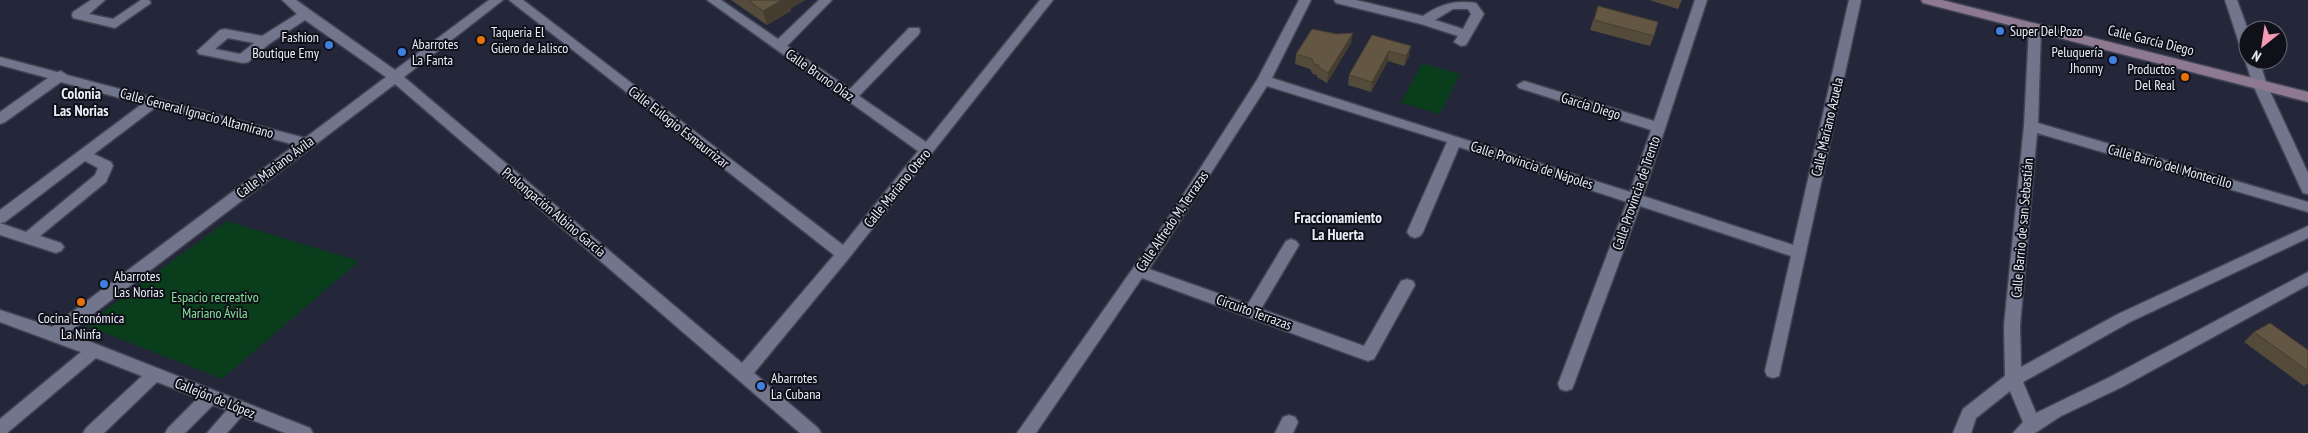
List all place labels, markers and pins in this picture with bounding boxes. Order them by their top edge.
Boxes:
place label: Super Del Pozo [2010,22,2083,40]
place label: Taqueria El Güero de Jalisco [491,23,568,57]
marker: Super Del Pozo [1994,25,2006,37]
place label: Fashion Boutique Emy [252,28,320,62]
marker: Taqueria El Güero de Jalisco [475,34,487,46]
place label: Abarrotes La Fanta [412,35,459,69]
marker: Fashion Boutique Emy [323,39,335,51]
place label: Peluquería Jhonny [2052,43,2104,77]
marker: Abarrotes La Fanta [396,46,408,58]
marker: Peluquería Jhonny [2107,54,2119,66]
place label: Productos Del Real [2128,60,2176,94]
marker: Productos Del Real [2179,71,2191,83]
place label: Abarrotes Las Norias [114,267,164,301]
marker: Abarrotes Las Norias [98,278,110,290]
marker: Cocina Económica La Ninfa [75,296,87,308]
place label: Cocina Económica La Ninfa [38,309,124,343]
place label: Abarrotes La Cubana [771,369,821,403]
marker: Abarrotes La Cubana [755,380,767,392]

